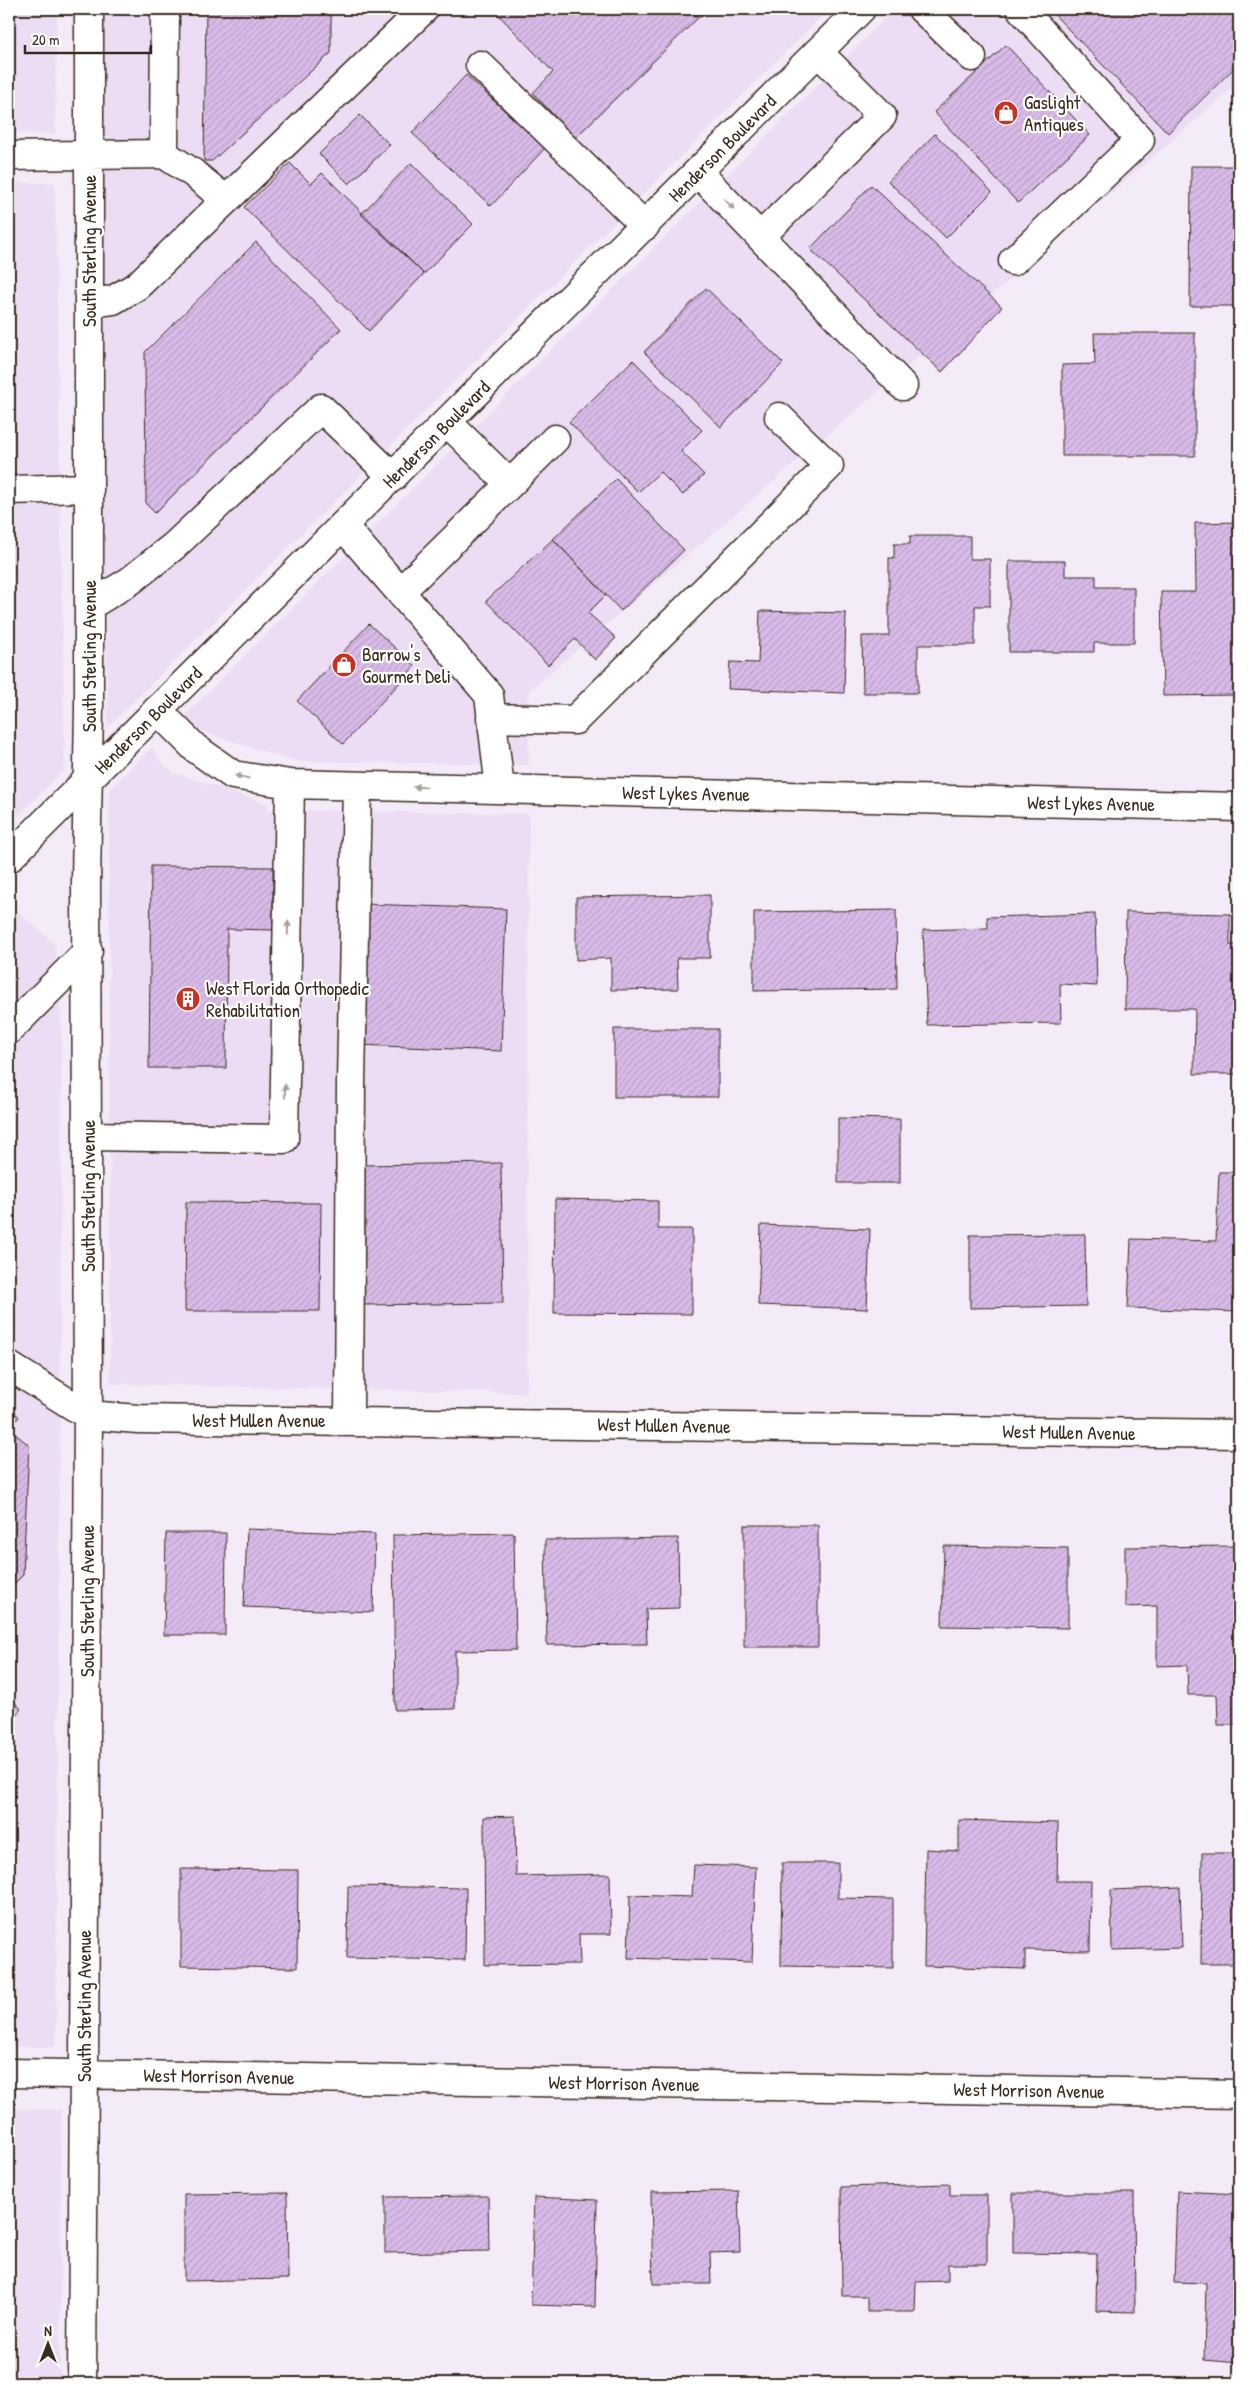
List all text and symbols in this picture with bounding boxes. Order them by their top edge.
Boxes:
scale bar [25,22,151,54]
text: 20 m [32,29,59,50]
street label: Henderson Boulevard [662,88,782,208]
place label: Gaslight Antiques [1024,89,1084,137]
shop icon: Gaslight Antiques [993,100,1019,126]
street label: South Sterling Avenue [76,175,102,327]
one-way arrow [723,198,735,210]
street label: Henderson Boulevard [376,374,496,494]
street label: South Sterling Avenue [76,580,102,732]
place label: Barrow's Gourmet Deli [362,641,451,689]
shop icon: Barrow's Gourmet Deli [331,652,357,678]
street label: Henderson Boulevard [88,660,208,780]
one-way arrow [234,772,250,780]
street label: West Lykes Avenue [622,779,751,807]
one-way arrow [411,783,427,791]
street label: West Lykes Avenue [1027,789,1156,817]
one-way arrow [284,920,292,936]
place label: West Florida Orthopedic Rehabilitation [206,975,370,1023]
building icon: West Florida Orthopedic Rehabilitation [175,986,201,1012]
one-way arrow [281,1082,289,1098]
street label: South Sterling Avenue [75,1120,101,1272]
street label: West Mullen Avenue [192,1407,326,1433]
street label: West Mullen Avenue [597,1411,731,1439]
street label: West Mullen Avenue [1002,1418,1136,1446]
street label: South Sterling Avenue [74,1525,100,1677]
street label: South Sterling Avenue [71,1930,97,2082]
street label: West Morrison Avenue [143,2062,295,2090]
street label: West Morrison Avenue [548,2069,700,2097]
street label: West Morrison Avenue [953,2076,1105,2104]
north arrow [22,2320,72,2370]
text: N [44,2321,52,2340]

